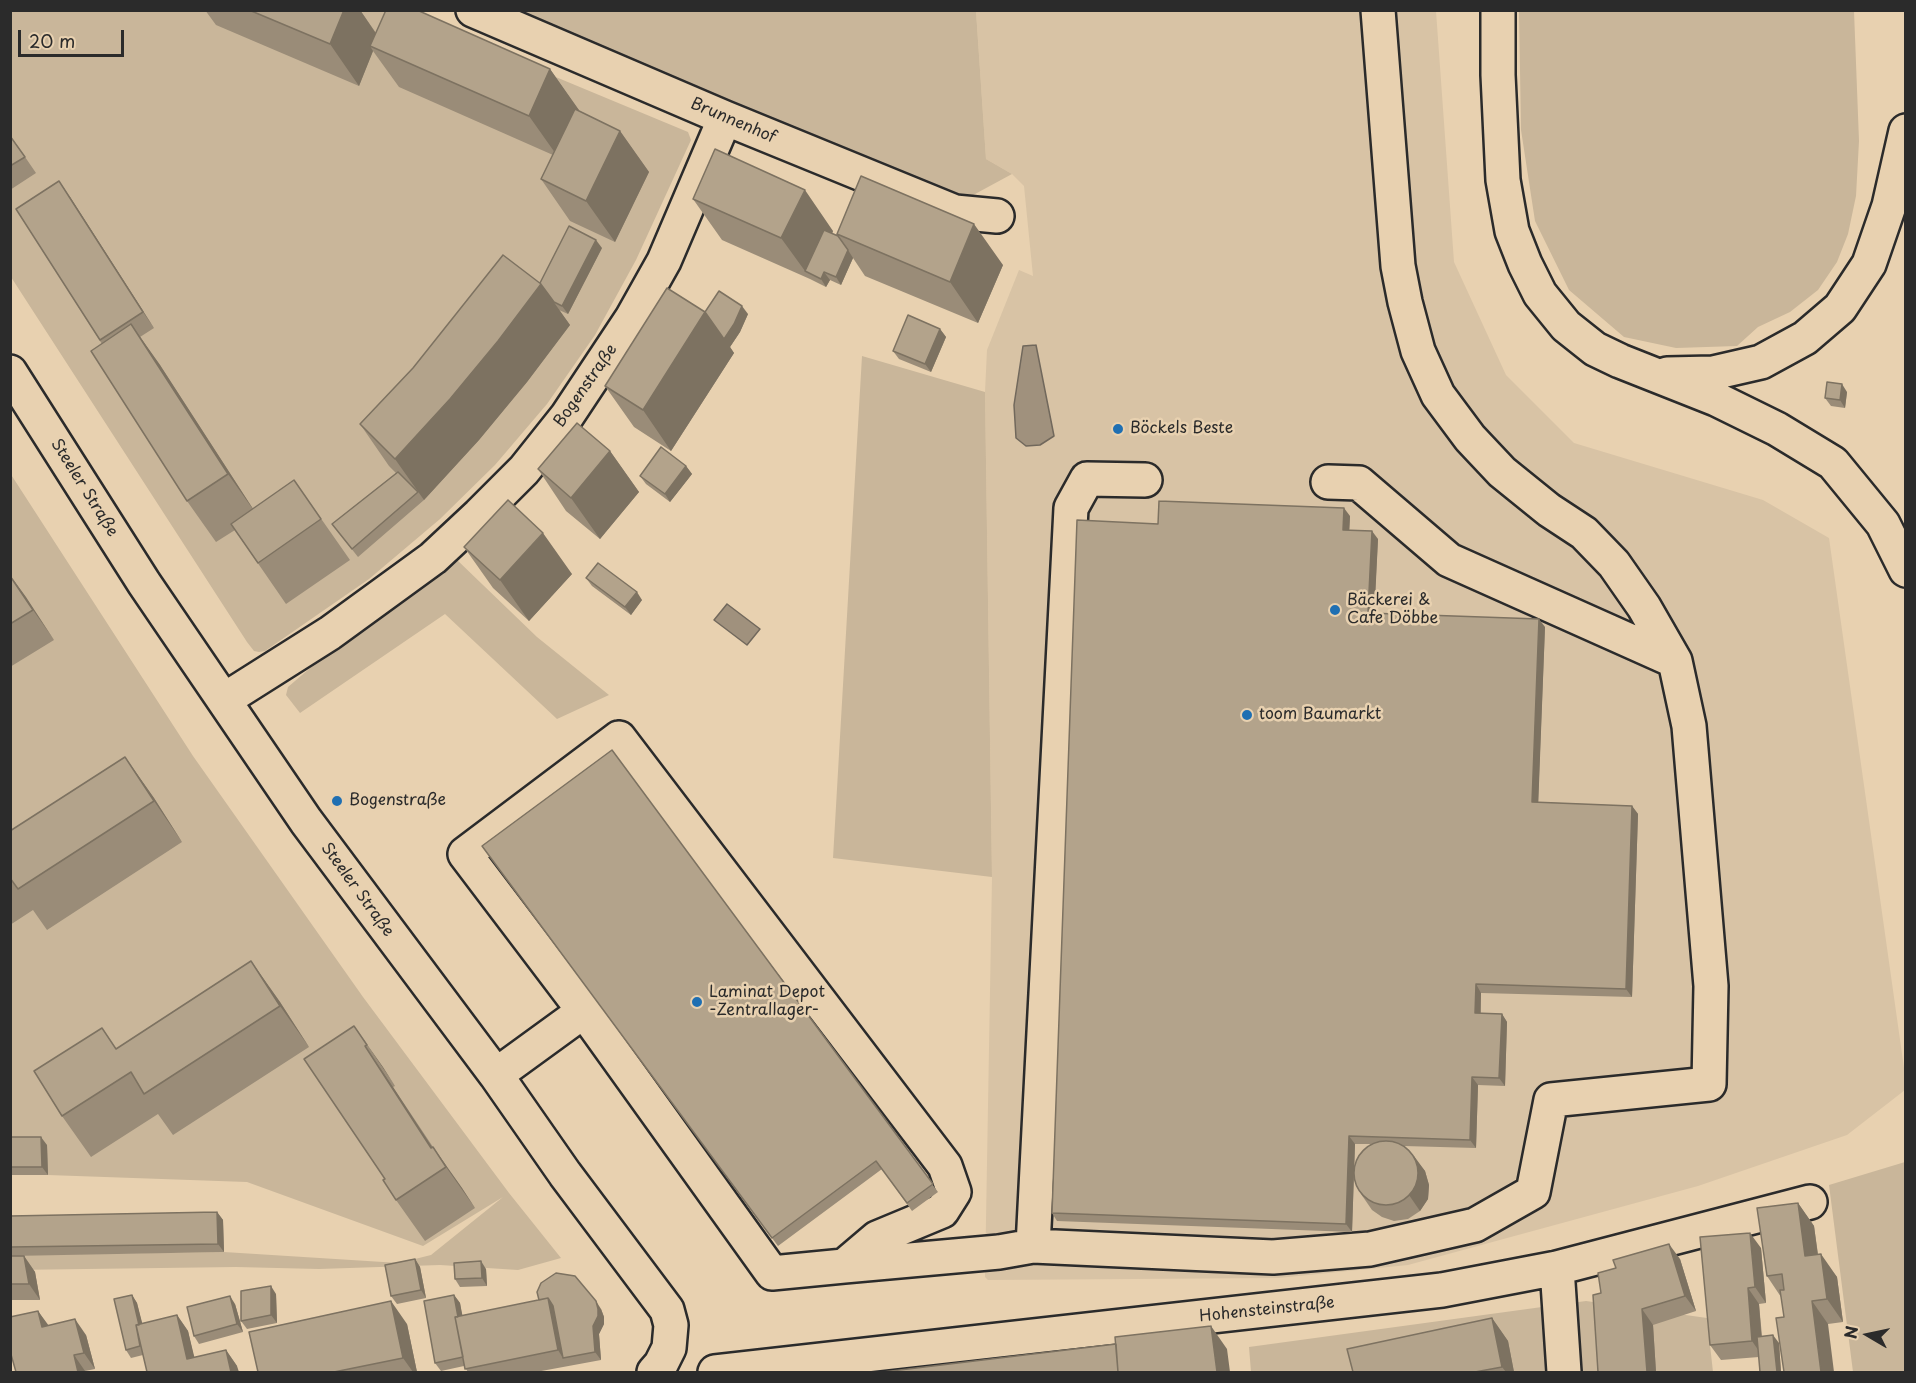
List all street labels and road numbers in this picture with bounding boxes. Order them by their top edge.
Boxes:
street label: Brunnenhof [687,94,779,148]
street label: Bogenstraße [550,341,622,431]
street label: Steeler Straße [46,436,122,540]
street label: Steeler Straße [316,839,398,941]
street label: Hohensteinstraße [1198,1293,1336,1327]

